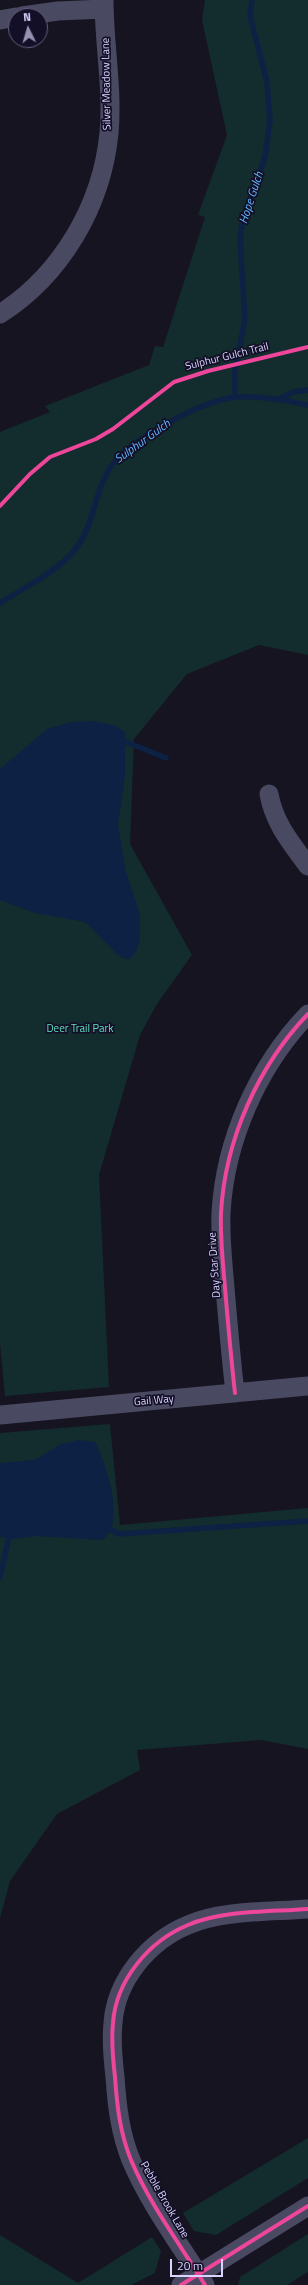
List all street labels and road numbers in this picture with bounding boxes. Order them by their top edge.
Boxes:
street label: Silver Meadow Lane [100,38,114,130]
street label: Sulphur Gulch Trail [184,340,270,374]
street label: Day Star Drive [206,1232,224,1298]
street label: Gail Way [133,1393,175,1409]
street label: Pebble Brook Lane [137,2159,191,2241]

